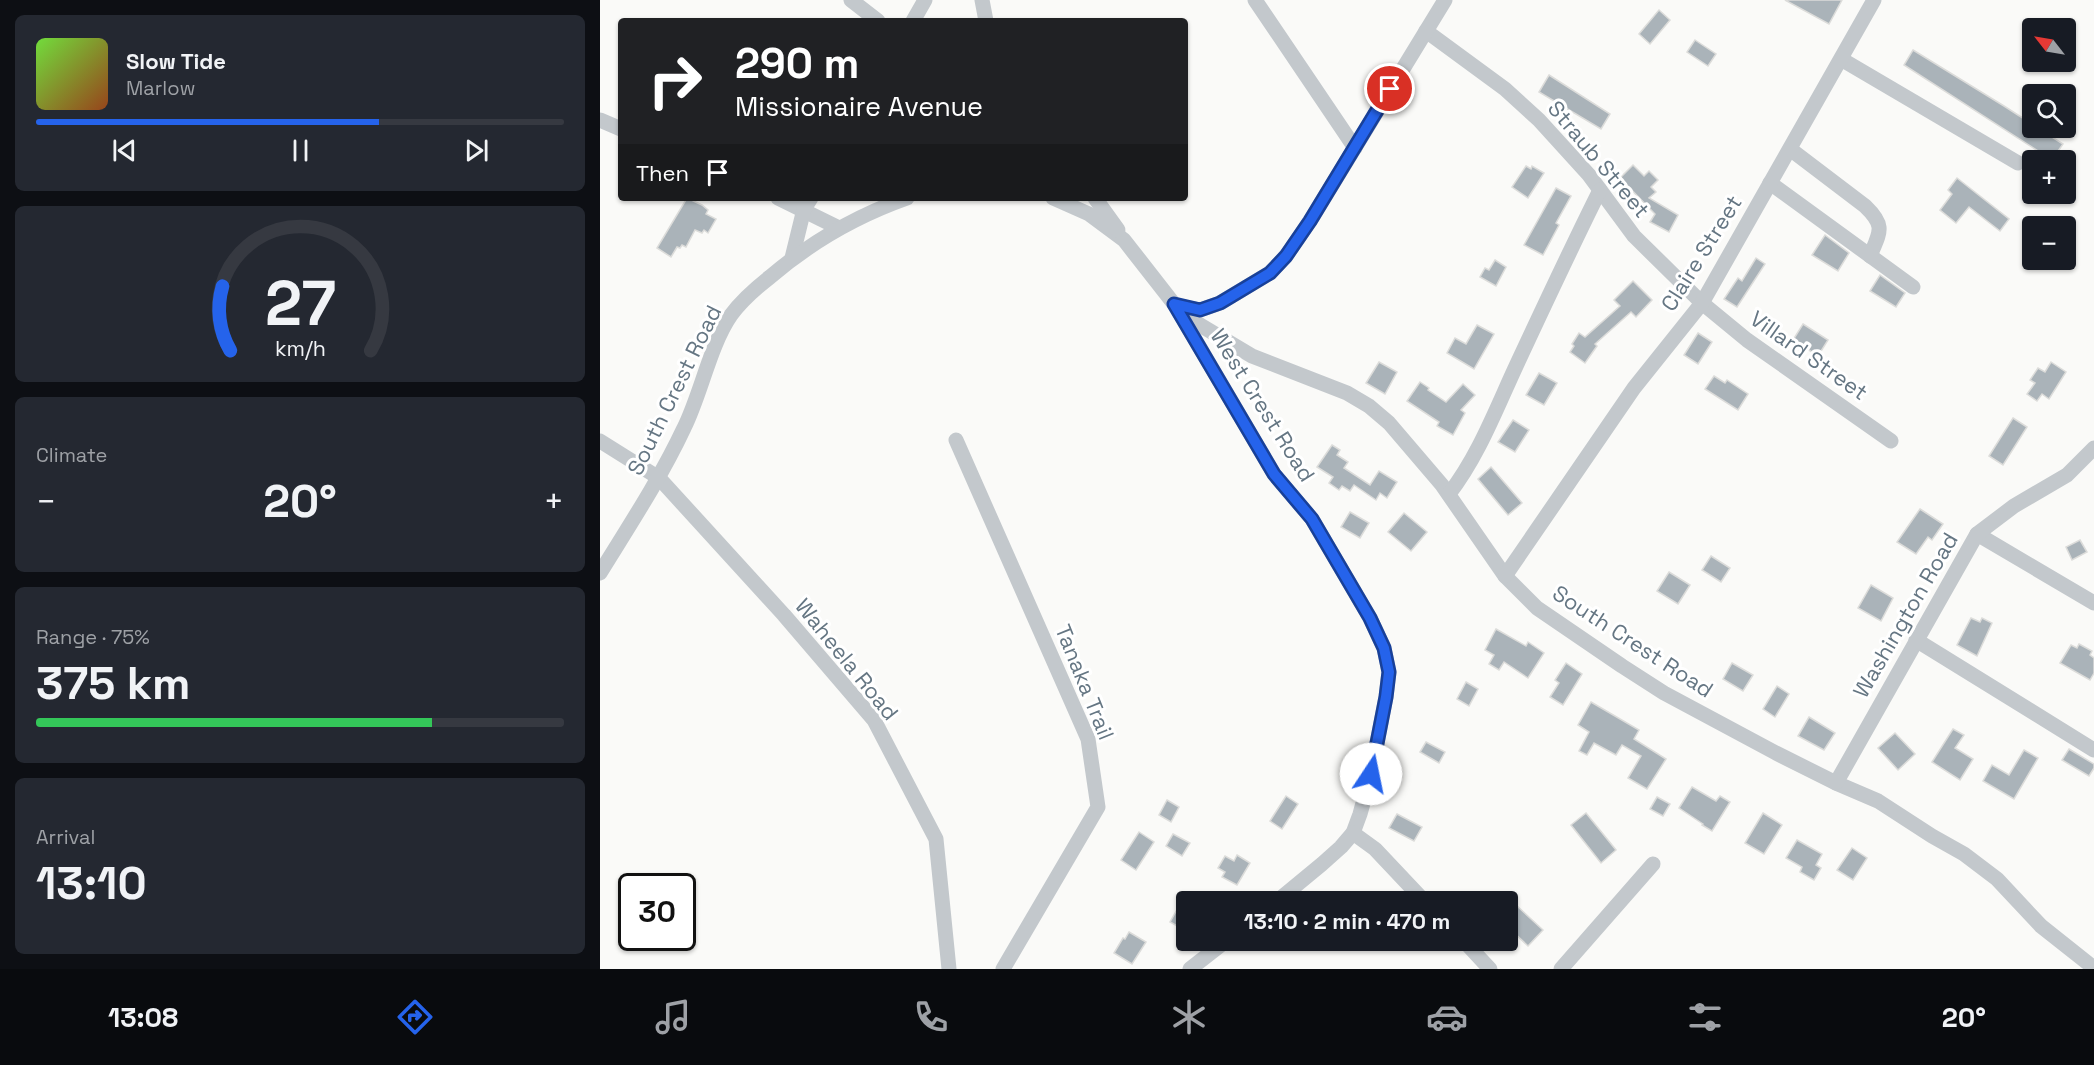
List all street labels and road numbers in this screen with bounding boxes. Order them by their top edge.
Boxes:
street label: Straub Street [1542,95,1656,223]
street label: Claire Street [1654,190,1748,316]
street label: South Crest Road [621,300,727,480]
street label: Villard Street [1745,304,1873,406]
street label: West Crest Road [1205,323,1321,487]
street label: Washington Road [1846,527,1964,703]
street label: South Crest Road [1547,579,1719,703]
street label: Waheela Road [789,592,905,726]
street label: Tanaka Trail [1049,620,1121,744]

